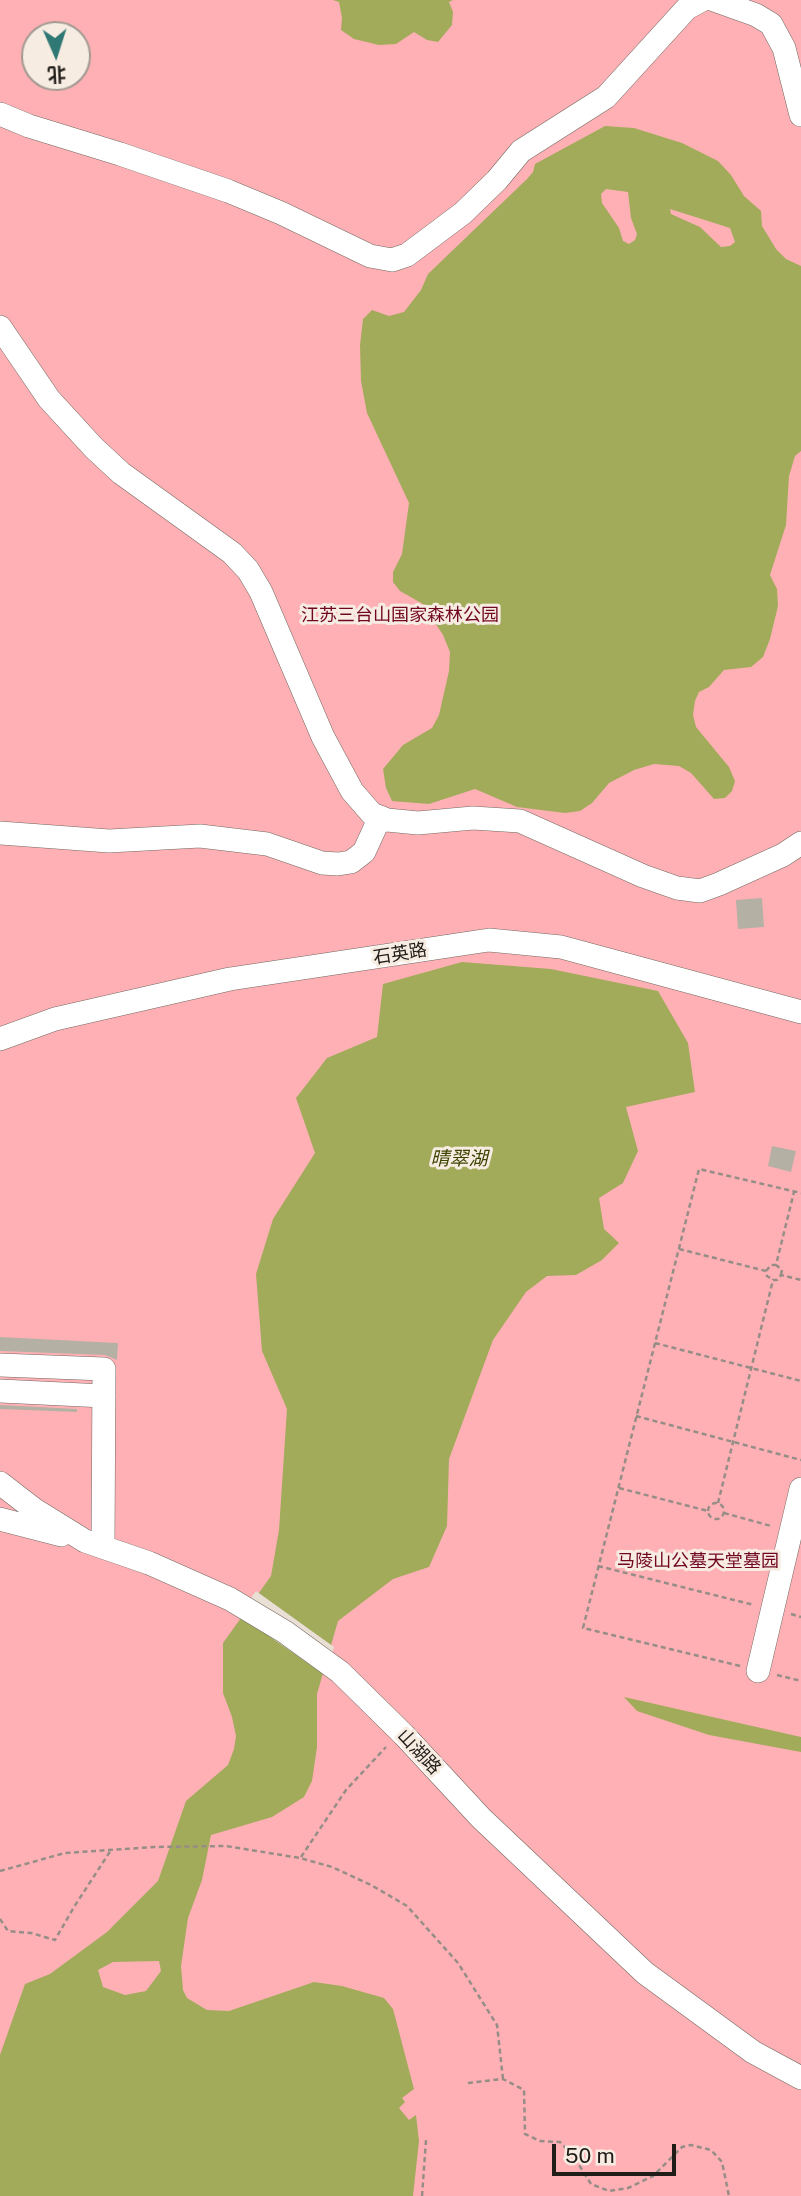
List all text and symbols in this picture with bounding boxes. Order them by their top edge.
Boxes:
north arrow [21,21,91,91]
text: 北 [47,63,67,86]
park label: 江苏三台山国家森林公园 [301,604,499,626]
street label: 石英路 [372,939,428,969]
water label: 晴翠湖 [431,1148,487,1170]
park label: 马陵山公墓天堂墓园 [617,1550,779,1572]
street label: 山湖路 [393,1725,445,1779]
scale bar [556,2130,680,2174]
text: 50 m [565,2143,615,2168]

